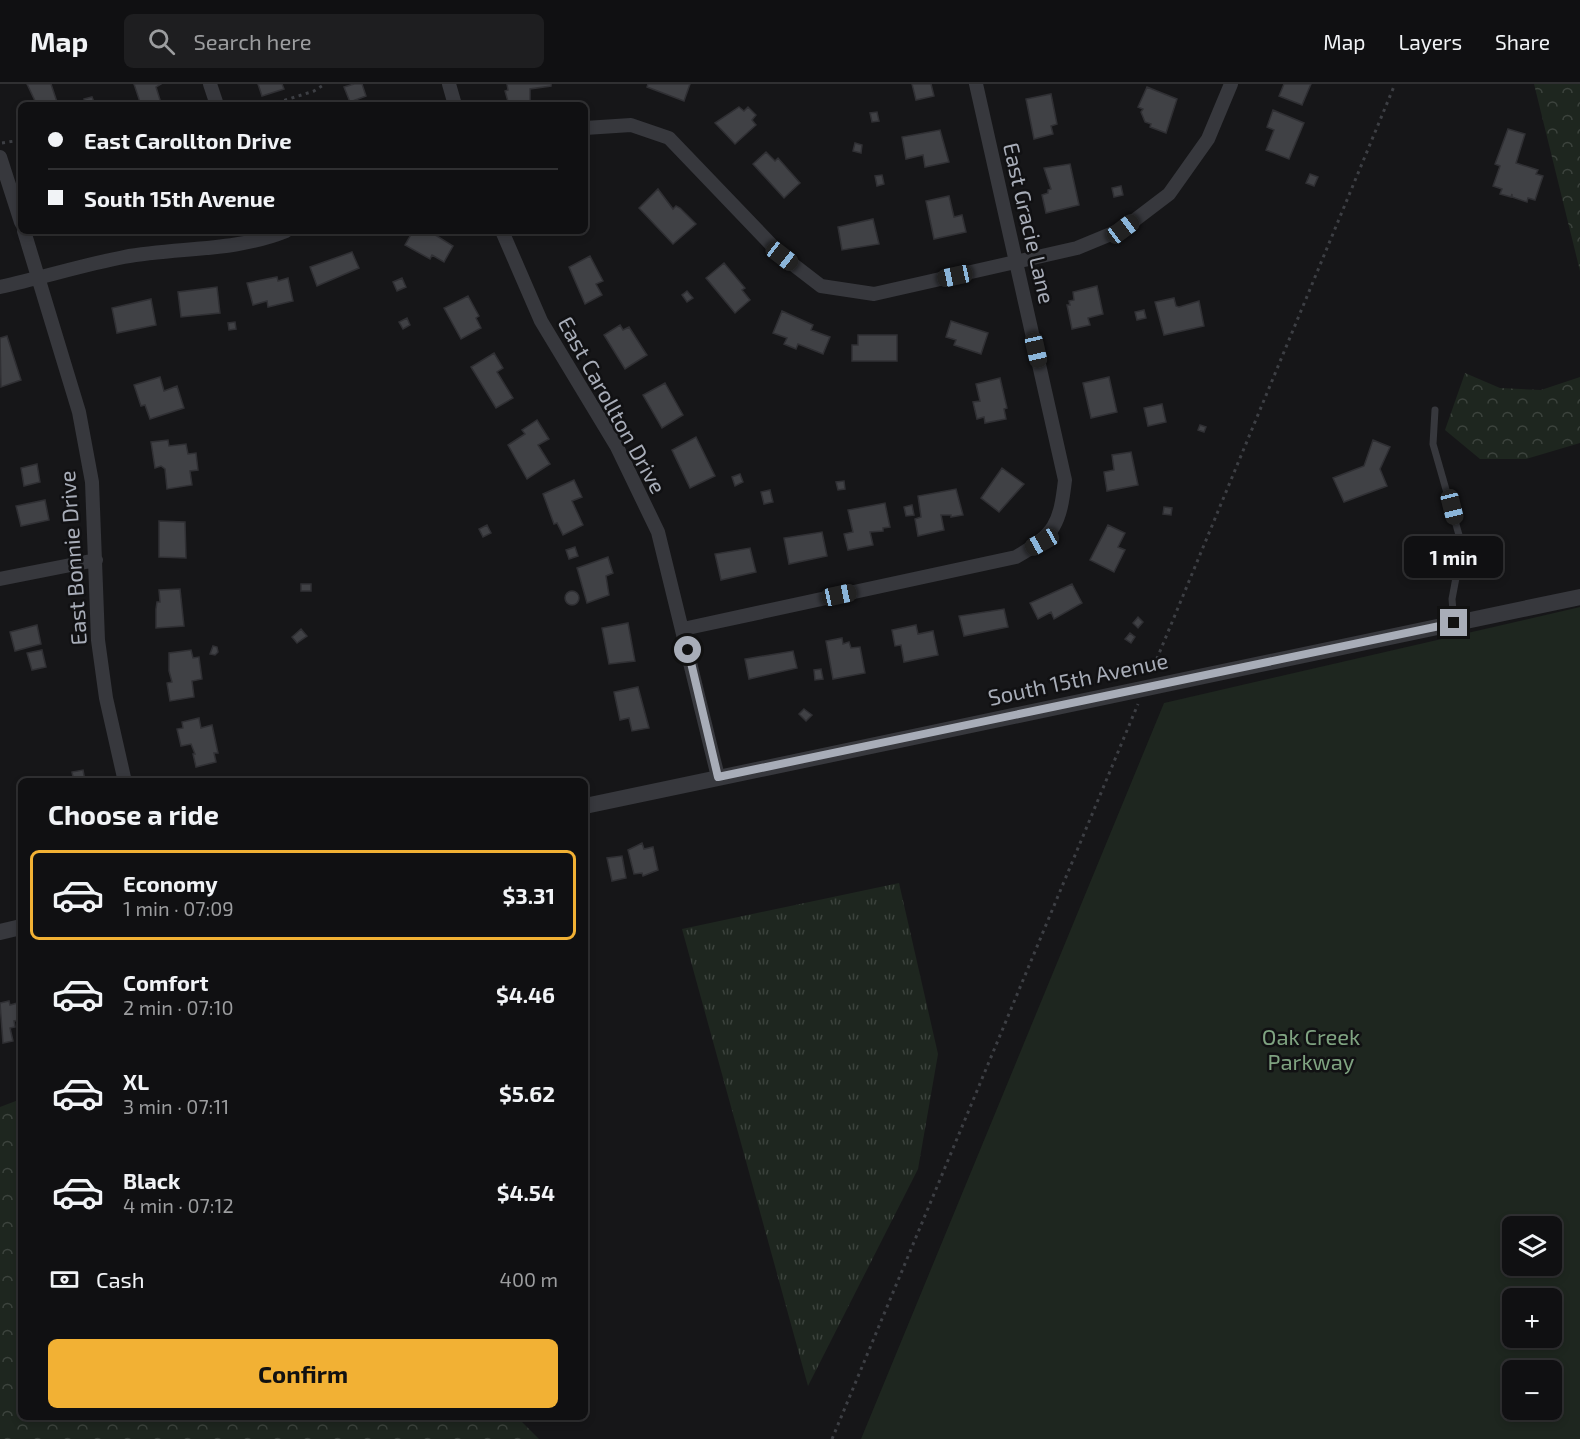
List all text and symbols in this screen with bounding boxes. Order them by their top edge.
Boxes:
search box [124,14,544,68]
text: Map [30,24,88,58]
icon: search [145,25,178,58]
text: Search here [193,28,312,54]
text: Map [1323,29,1365,54]
text: Layers [1398,29,1462,54]
text: Share [1495,29,1550,54]
text: East Carollton Drive [84,127,292,153]
street label: East Gracie Lane [999,140,1061,306]
text: South 15th Avenue [84,185,275,211]
car [1103,211,1143,247]
car [762,238,802,274]
car [936,263,974,289]
street label: East Carollton Drive [553,312,672,498]
car [1023,330,1049,370]
street label: East Bonnie Drive [53,470,91,646]
car [1439,487,1465,527]
car [1022,525,1062,559]
callout: 1 min [1404,536,1504,578]
text: 1 min [1429,545,1478,569]
car [820,582,858,608]
route end [1440,609,1467,636]
route start [674,636,701,663]
street label: South 15th Avenue [985,646,1170,710]
text: Choose a ride [48,798,219,830]
icon: car [51,868,105,922]
text: Economy [123,870,218,896]
text: $3.31 [502,882,555,908]
text: 1 min · 07:09 [123,896,234,920]
icon: car [51,967,105,1021]
text: Comfort [123,969,208,995]
text: $4.46 [496,981,555,1007]
text: 2 min · 07:10 [123,995,233,1019]
park label: Oak Creek Parkway [1262,1023,1360,1074]
icon: car [51,1066,105,1120]
text: XL [123,1068,149,1094]
text: $5.62 [499,1080,555,1106]
text: 3 min · 07:11 [123,1094,229,1118]
icon: car [51,1165,105,1219]
text: Black [123,1167,180,1193]
text: $4.54 [497,1179,555,1205]
text: 4 min · 07:12 [123,1193,234,1217]
map controls [1502,1216,1562,1420]
button: layers [1502,1216,1562,1276]
icon: cash [48,1263,81,1296]
text: Cash [96,1266,145,1292]
text: 400 m [500,1267,558,1291]
button: + [1502,1288,1562,1348]
button: Confirm [48,1339,558,1408]
button: − [1502,1360,1562,1420]

